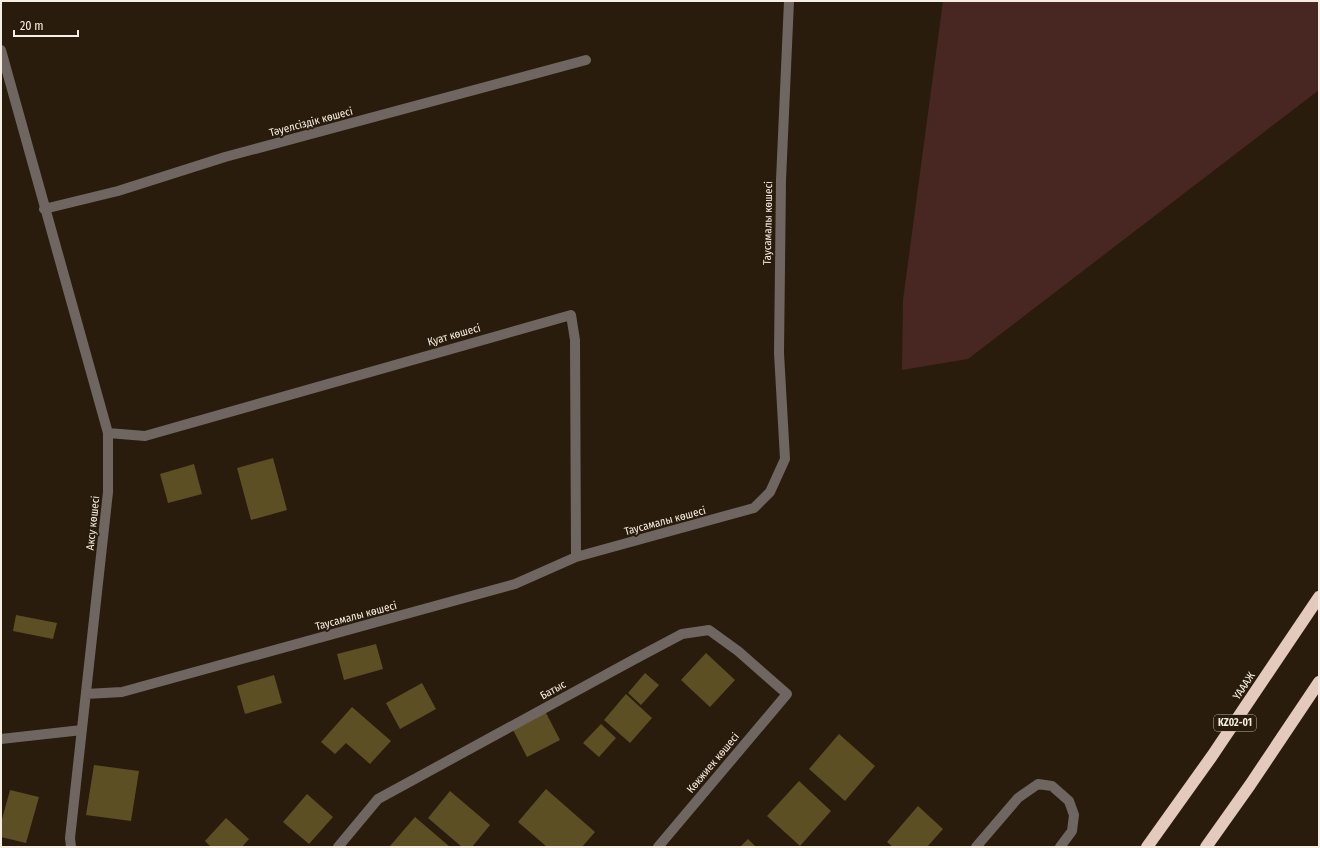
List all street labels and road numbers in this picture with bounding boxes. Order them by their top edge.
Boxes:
street label: Тәуелсіздік көшесі [268,105,354,139]
street label: Таусамалы көшесі [761,181,775,265]
street label: Қуат көшесі [426,321,482,349]
street label: Аксу көшесі [84,495,102,551]
street label: Таусамалы көшесі [623,504,707,538]
street label: Таусамалы көшесі [314,599,398,633]
street label: ҮАААЖ [1230,669,1258,702]
street label: Батыс [538,678,568,702]
road number: KZ02-01 [1214,715,1256,731]
street label: Көкжиек көшесі [684,730,742,796]

